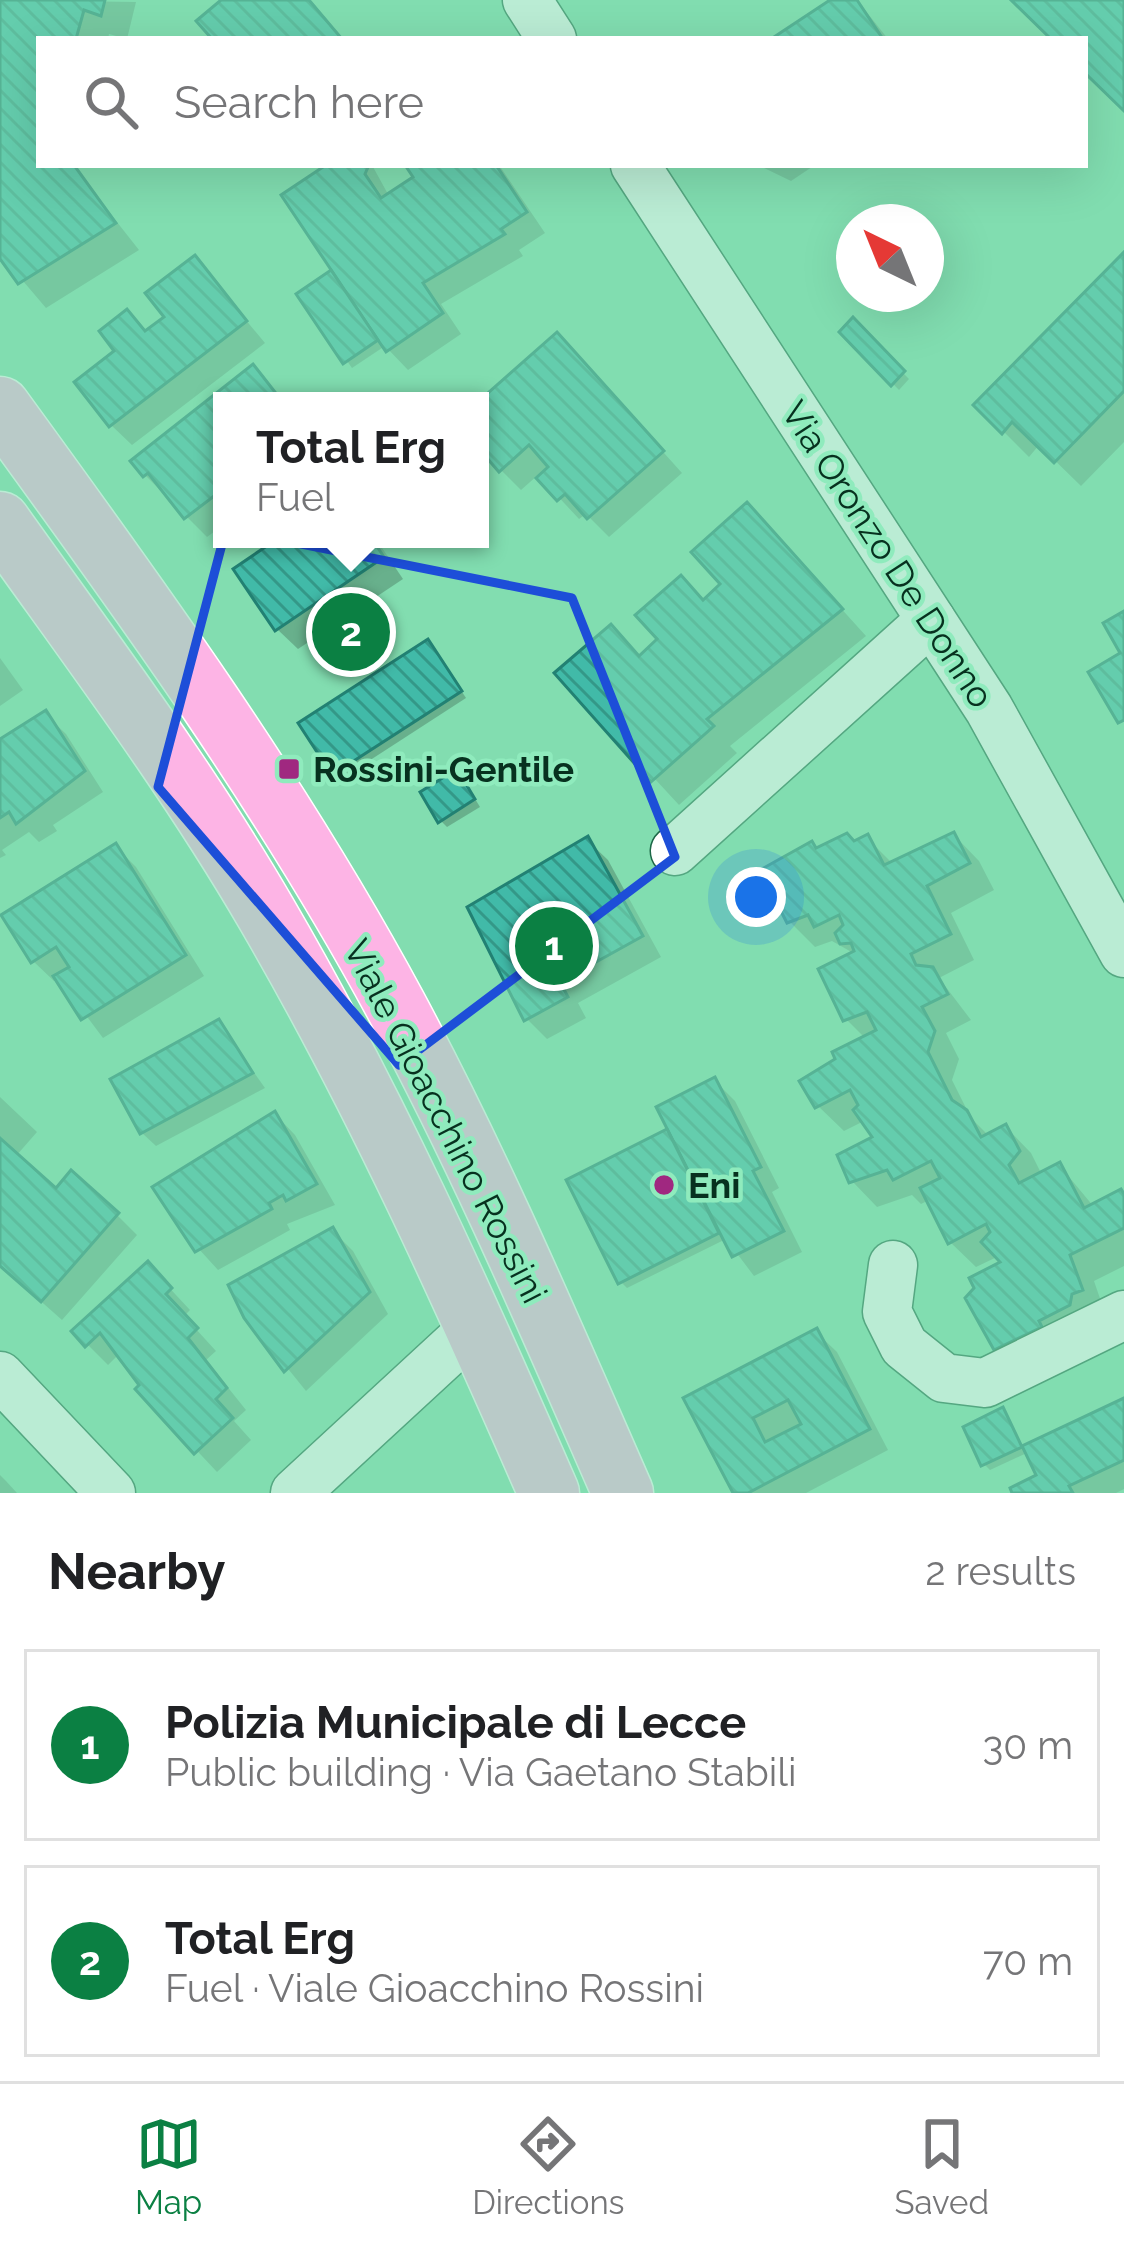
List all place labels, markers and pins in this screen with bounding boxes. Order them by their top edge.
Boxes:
pin: 2 [312,587,390,677]
place label: Rossini-Gentile [313,748,574,790]
marker: Rossini-Gentile [276,756,302,782]
pin: 1 [515,901,593,991]
place label: Eni [688,1164,740,1206]
marker: Eni [651,1172,677,1198]

